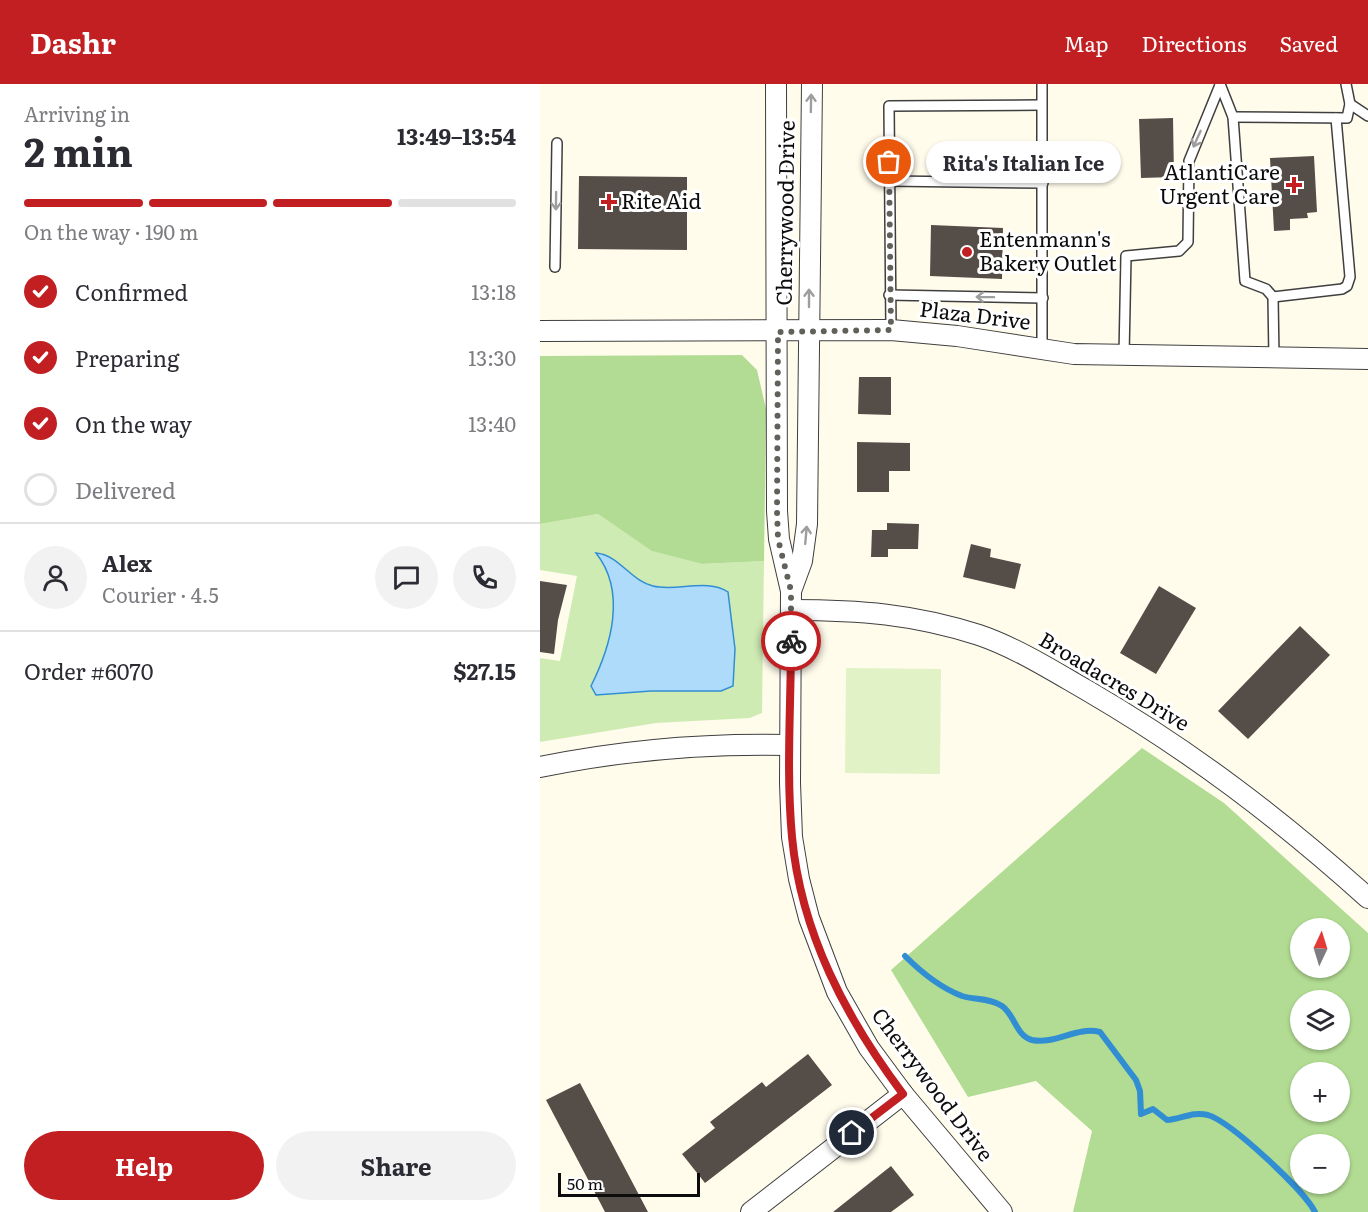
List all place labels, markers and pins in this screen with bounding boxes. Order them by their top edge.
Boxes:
pin [863,136,914,187]
callout: Rita's Italian Ice [925,141,1120,183]
place label: AtlantiCare Urgent Care [1159,155,1280,210]
marker: AtlantiCare Urgent Care [1285,176,1303,194]
place label: Rite Aid [621,184,702,215]
marker: Rite Aid [602,195,616,209]
place label: Entenmann's Bakery Outlet [979,222,1117,277]
marker: Entenmann's Bakery Outlet [960,245,974,259]
pin [826,1107,877,1158]

